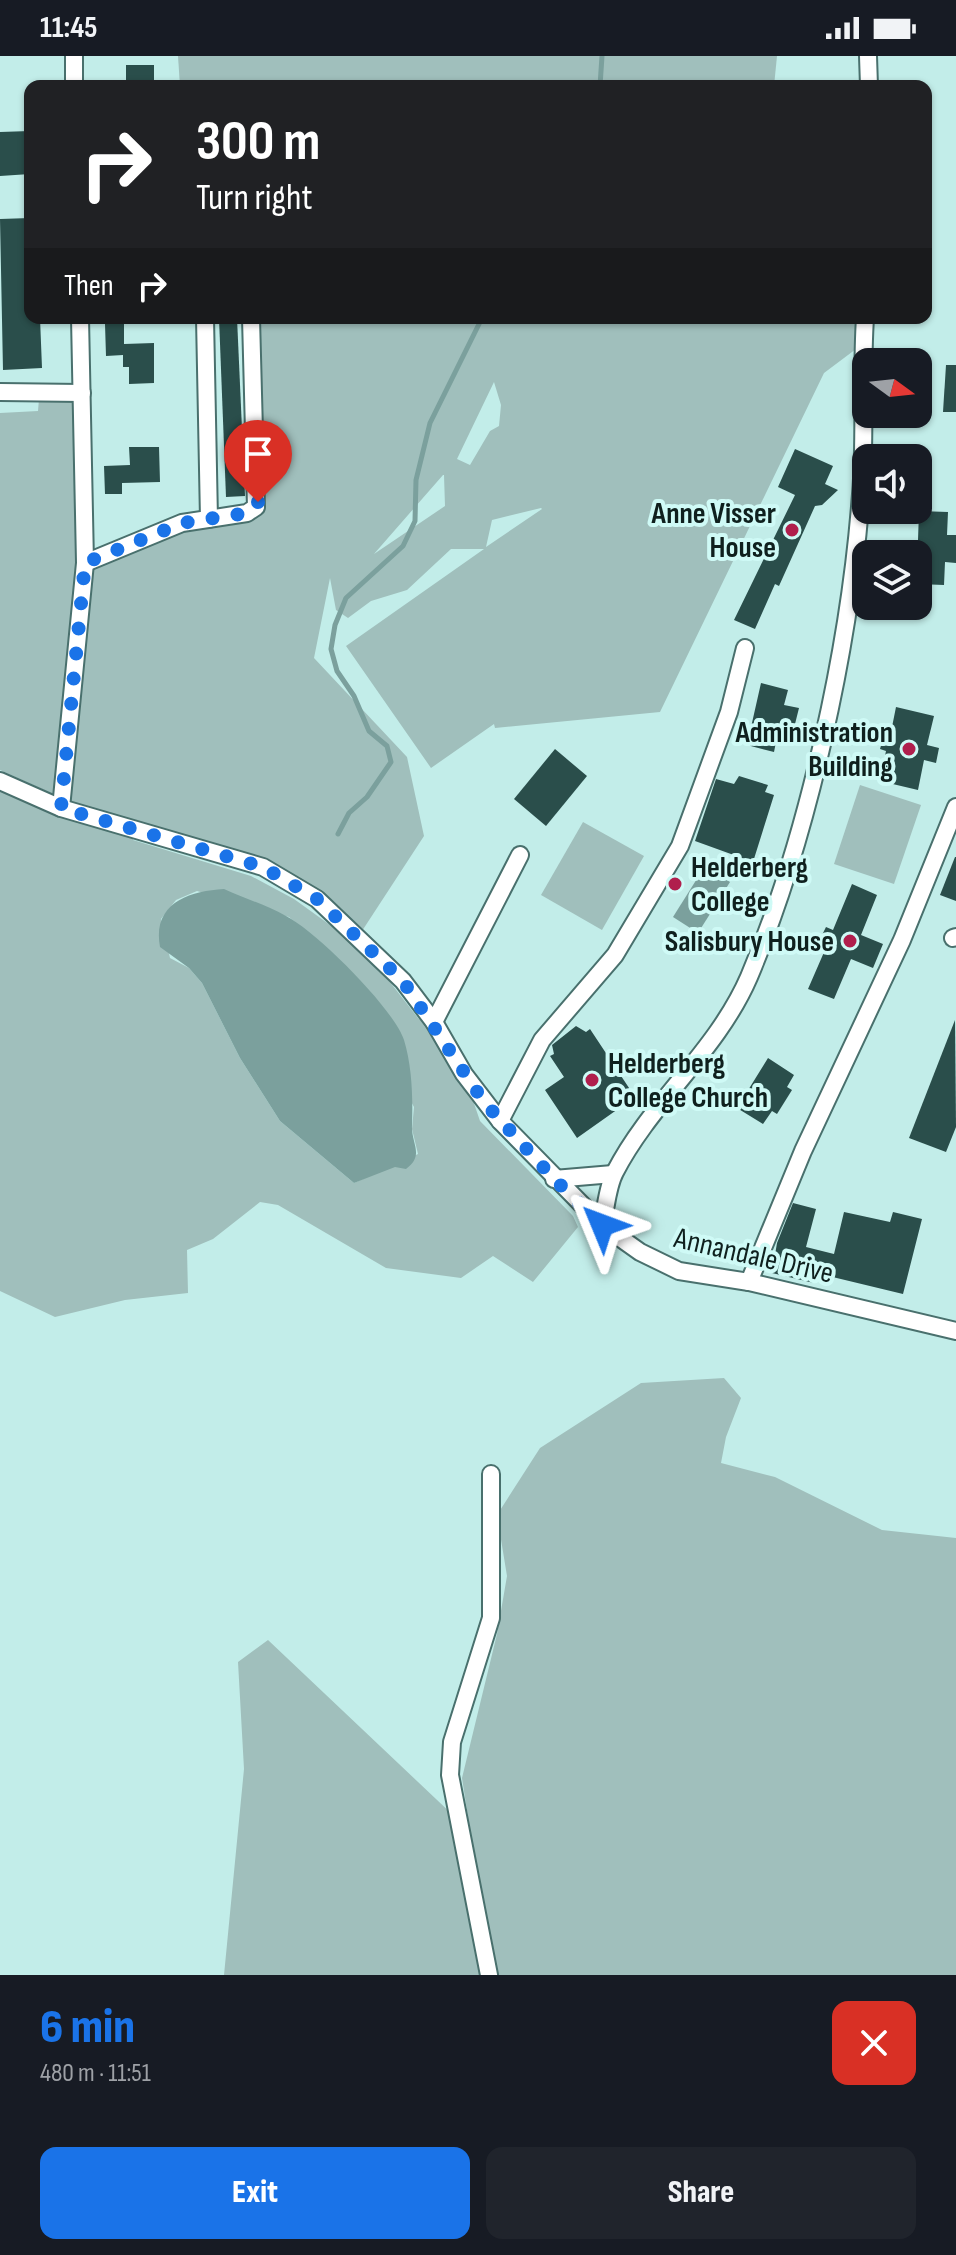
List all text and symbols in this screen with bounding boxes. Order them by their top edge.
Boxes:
text: 11:45 [40,10,97,46]
text: 300 m [196,109,320,176]
icon: right [64,112,168,216]
text: Turn right [196,177,313,220]
icon: right [130,264,174,308]
text: Then [64,268,114,304]
north arrow [852,348,932,428]
map controls [852,348,932,620]
pin [224,420,292,502]
icon: arrive [236,432,280,476]
button: sound [852,444,932,524]
place label: Anne Visser House [650,496,776,566]
marker: Anne Visser House [783,521,801,539]
button: layers [852,540,932,620]
place label: Administration Building [735,715,893,785]
marker: Administration Building [900,740,918,758]
place label: Helderberg College [691,850,808,920]
marker: Helderberg College [666,875,684,893]
place label: Salisbury House [665,924,834,960]
marker: Salisbury House [841,932,859,950]
place label: Helderberg College Church [608,1046,768,1116]
marker: Helderberg College Church [583,1071,601,1089]
position arrow [560,1183,644,1267]
street label: Annandale Drive [670,1220,837,1292]
text: 6 min [40,1999,135,2056]
button: close [832,2001,916,2085]
text: 480 m · 11:51 [40,2058,151,2089]
button: Exit [40,2147,470,2239]
button: Share [486,2147,916,2239]

